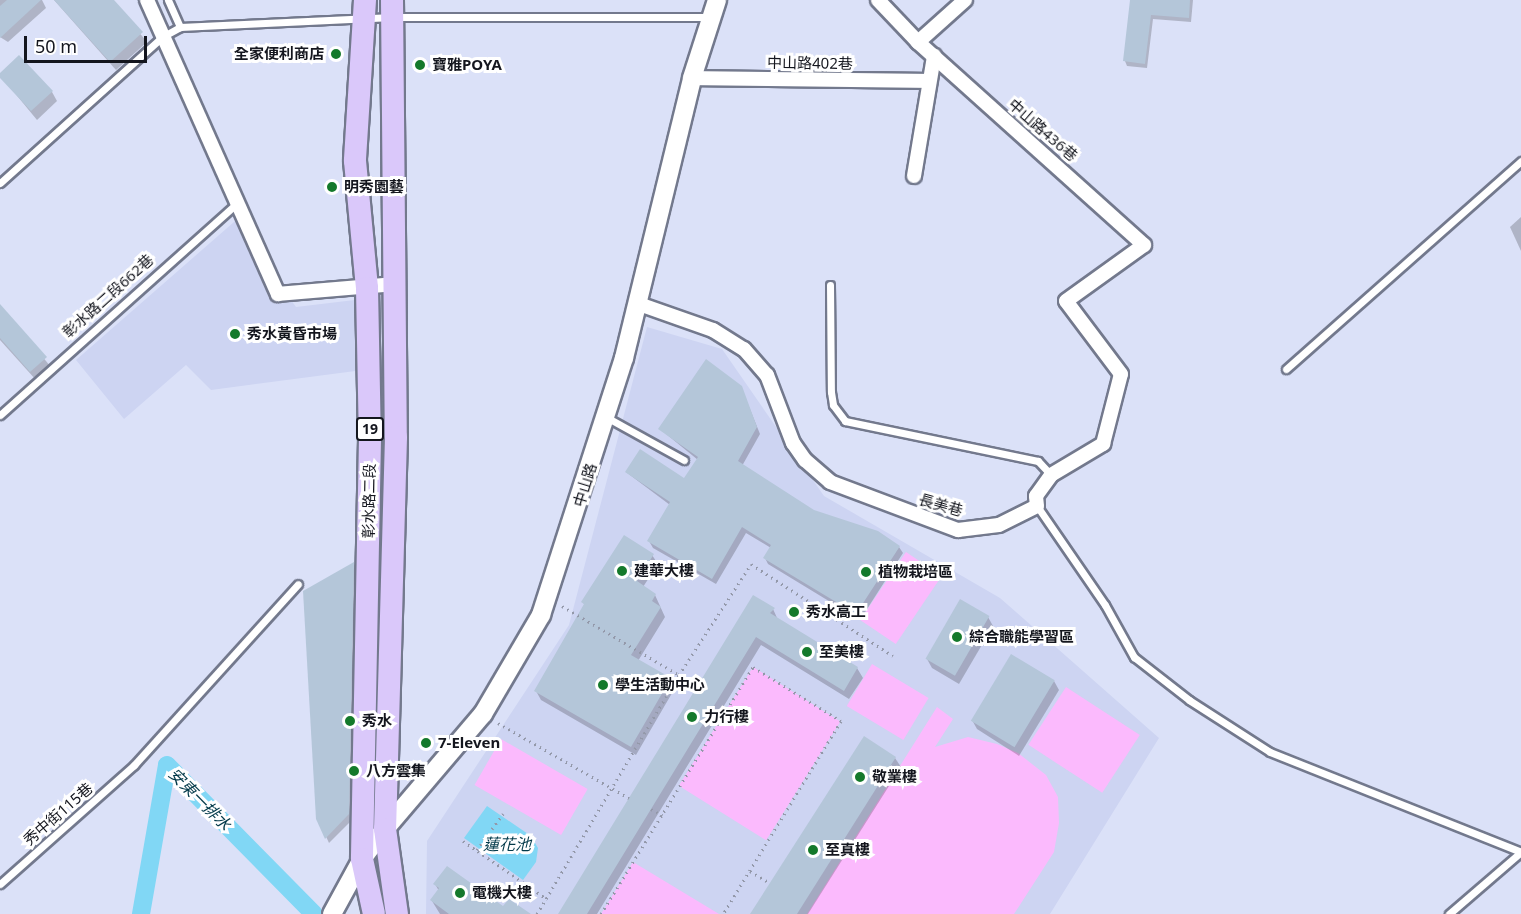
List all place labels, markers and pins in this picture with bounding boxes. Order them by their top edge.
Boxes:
place label: 全家便利商店 [234,45,324,63]
marker: 全家便利商店 [329,47,343,61]
place label: 寶雅POYA [432,56,502,74]
marker: 寶雅POYA [413,58,427,72]
place label: 明秀園藝 [344,178,404,196]
marker: 明秀園藝 [325,180,339,194]
place label: 秀水黃昏市場 [247,325,337,343]
marker: 秀水黃昏市場 [228,327,242,341]
place label: 建華大樓 [634,562,694,580]
place label: 植物栽培區 [878,563,953,581]
marker: 建華大樓 [615,564,629,578]
marker: 植物栽培區 [859,565,873,579]
place label: 秀水高工 [806,603,866,621]
marker: 秀水高工 [787,605,801,619]
place label: 綜合職能學習區 [969,628,1074,646]
marker: 綜合職能學習區 [950,630,964,644]
place label: 至美樓 [819,643,864,661]
marker: 至美樓 [800,645,814,659]
place label: 學生活動中心 [615,676,705,694]
marker: 學生活動中心 [596,678,610,692]
place label: 力行樓 [704,708,749,726]
marker: 力行樓 [685,710,699,724]
place label: 秀水 [362,712,392,730]
marker: 秀水 [343,714,357,728]
place label: 7-Eleven [438,734,500,752]
marker: 7-Eleven [419,736,433,750]
place label: 八方雲集 [366,762,426,780]
marker: 八方雲集 [347,764,361,778]
place label: 敬業樓 [872,768,917,786]
marker: 敬業樓 [853,770,867,784]
place label: 至真樓 [825,841,870,859]
marker: 至真樓 [806,843,820,857]
place label: 電機大樓 [472,884,532,902]
marker: 電機大樓 [453,886,467,900]

